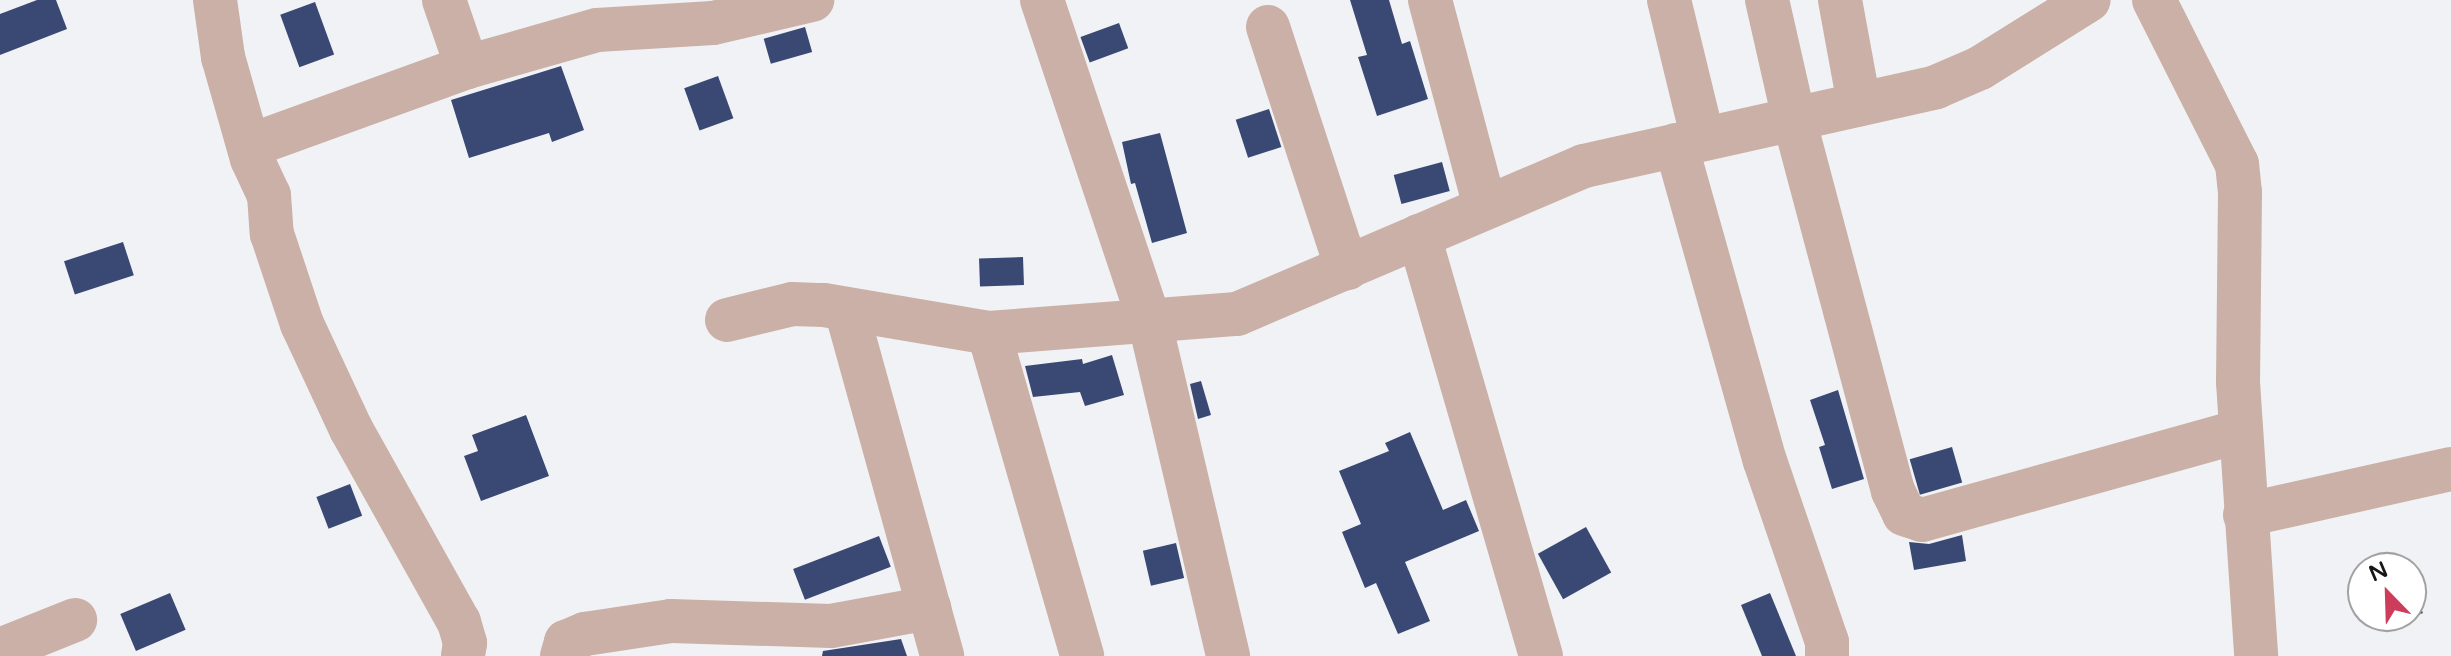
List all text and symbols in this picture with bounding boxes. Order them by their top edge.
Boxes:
north arrow [2347,552,2427,632]
text: N [2365,556,2392,587]

